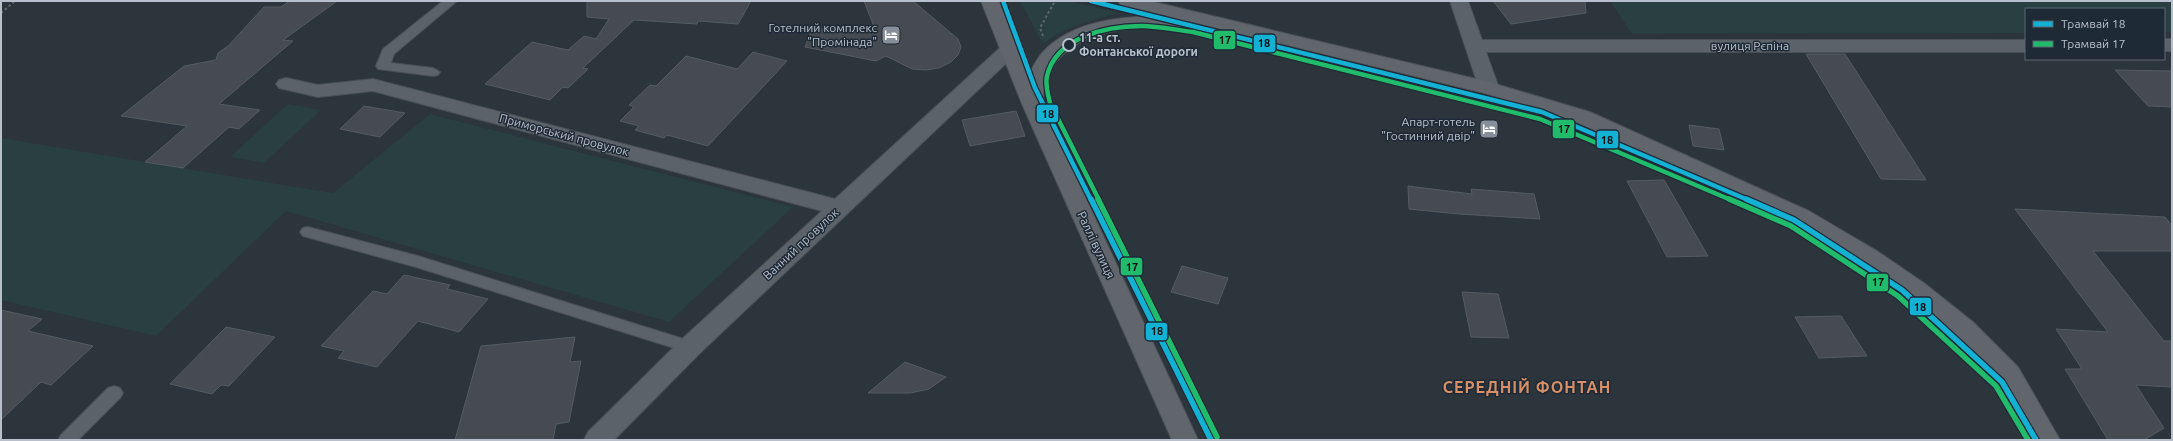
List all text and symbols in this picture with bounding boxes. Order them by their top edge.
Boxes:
legend [2025,8,2165,60]
text: Трамвай 18 [2061,17,2126,30]
place label: Готелний комплекс "Промінада" [768,21,877,48]
hotel icon: Готелний комплекс "Промінада" [880,24,902,46]
line badge: 17 [1213,30,1236,50]
place label: 11-а ст. Фонтанської дороги [1079,31,1198,58]
text: 17 [1219,34,1231,46]
line badge: 18 [1253,34,1276,53]
text: 18 [1258,37,1270,49]
text: Трамвай 17 [2061,37,2125,50]
marker: 11-а ст. Фонтанської дороги [1062,38,1076,52]
street label: вулиця Рєпіна [1711,39,1789,52]
line badge: 18 [1036,104,1059,123]
text: 18 [1042,108,1054,120]
street label: Приморський провулок [498,111,630,158]
place label: Апарт-готель "Гостинний двір" [1381,115,1475,142]
hotel icon: Апарт-готель "Гостинний двір" [1478,118,1500,140]
line badge: 17 [1552,119,1575,139]
text: 17 [1558,123,1570,135]
line badge: 18 [1596,130,1619,149]
text: 18 [1601,134,1613,146]
street label: Ванний провулок [760,205,841,282]
street label: Раллі вулиця [1075,209,1118,280]
line badge: 17 [1120,257,1143,276]
text: 17 [1126,261,1138,273]
line badge: 17 [1866,273,1889,292]
text: 17 [1872,276,1884,288]
line badge: 18 [1909,297,1932,316]
text: 18 [1914,301,1926,313]
line badge: 18 [1145,322,1168,341]
text: 18 [1151,325,1163,337]
district label: СЕРЕДНІЙ ФОНТАН [1443,377,1611,396]

